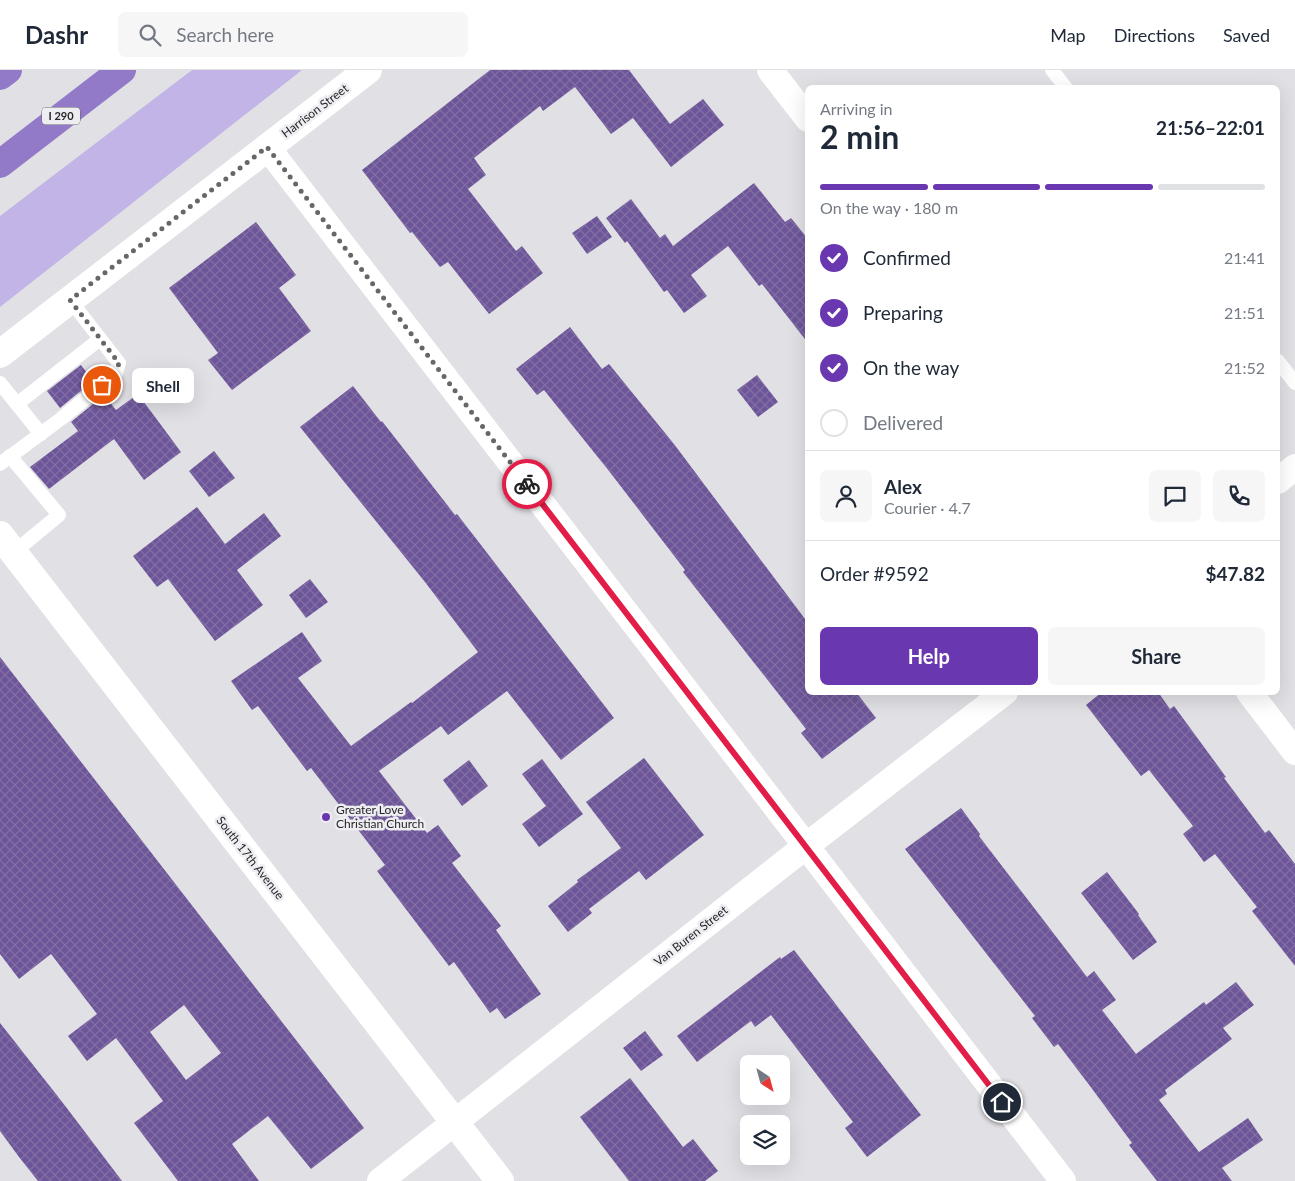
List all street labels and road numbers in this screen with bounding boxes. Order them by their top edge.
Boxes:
street label: Harrison Street [278,80,352,141]
road number: I 290 [42,107,80,124]
street label: South 17th Avenue [213,813,288,902]
street label: Van Buren Street [651,902,731,969]

